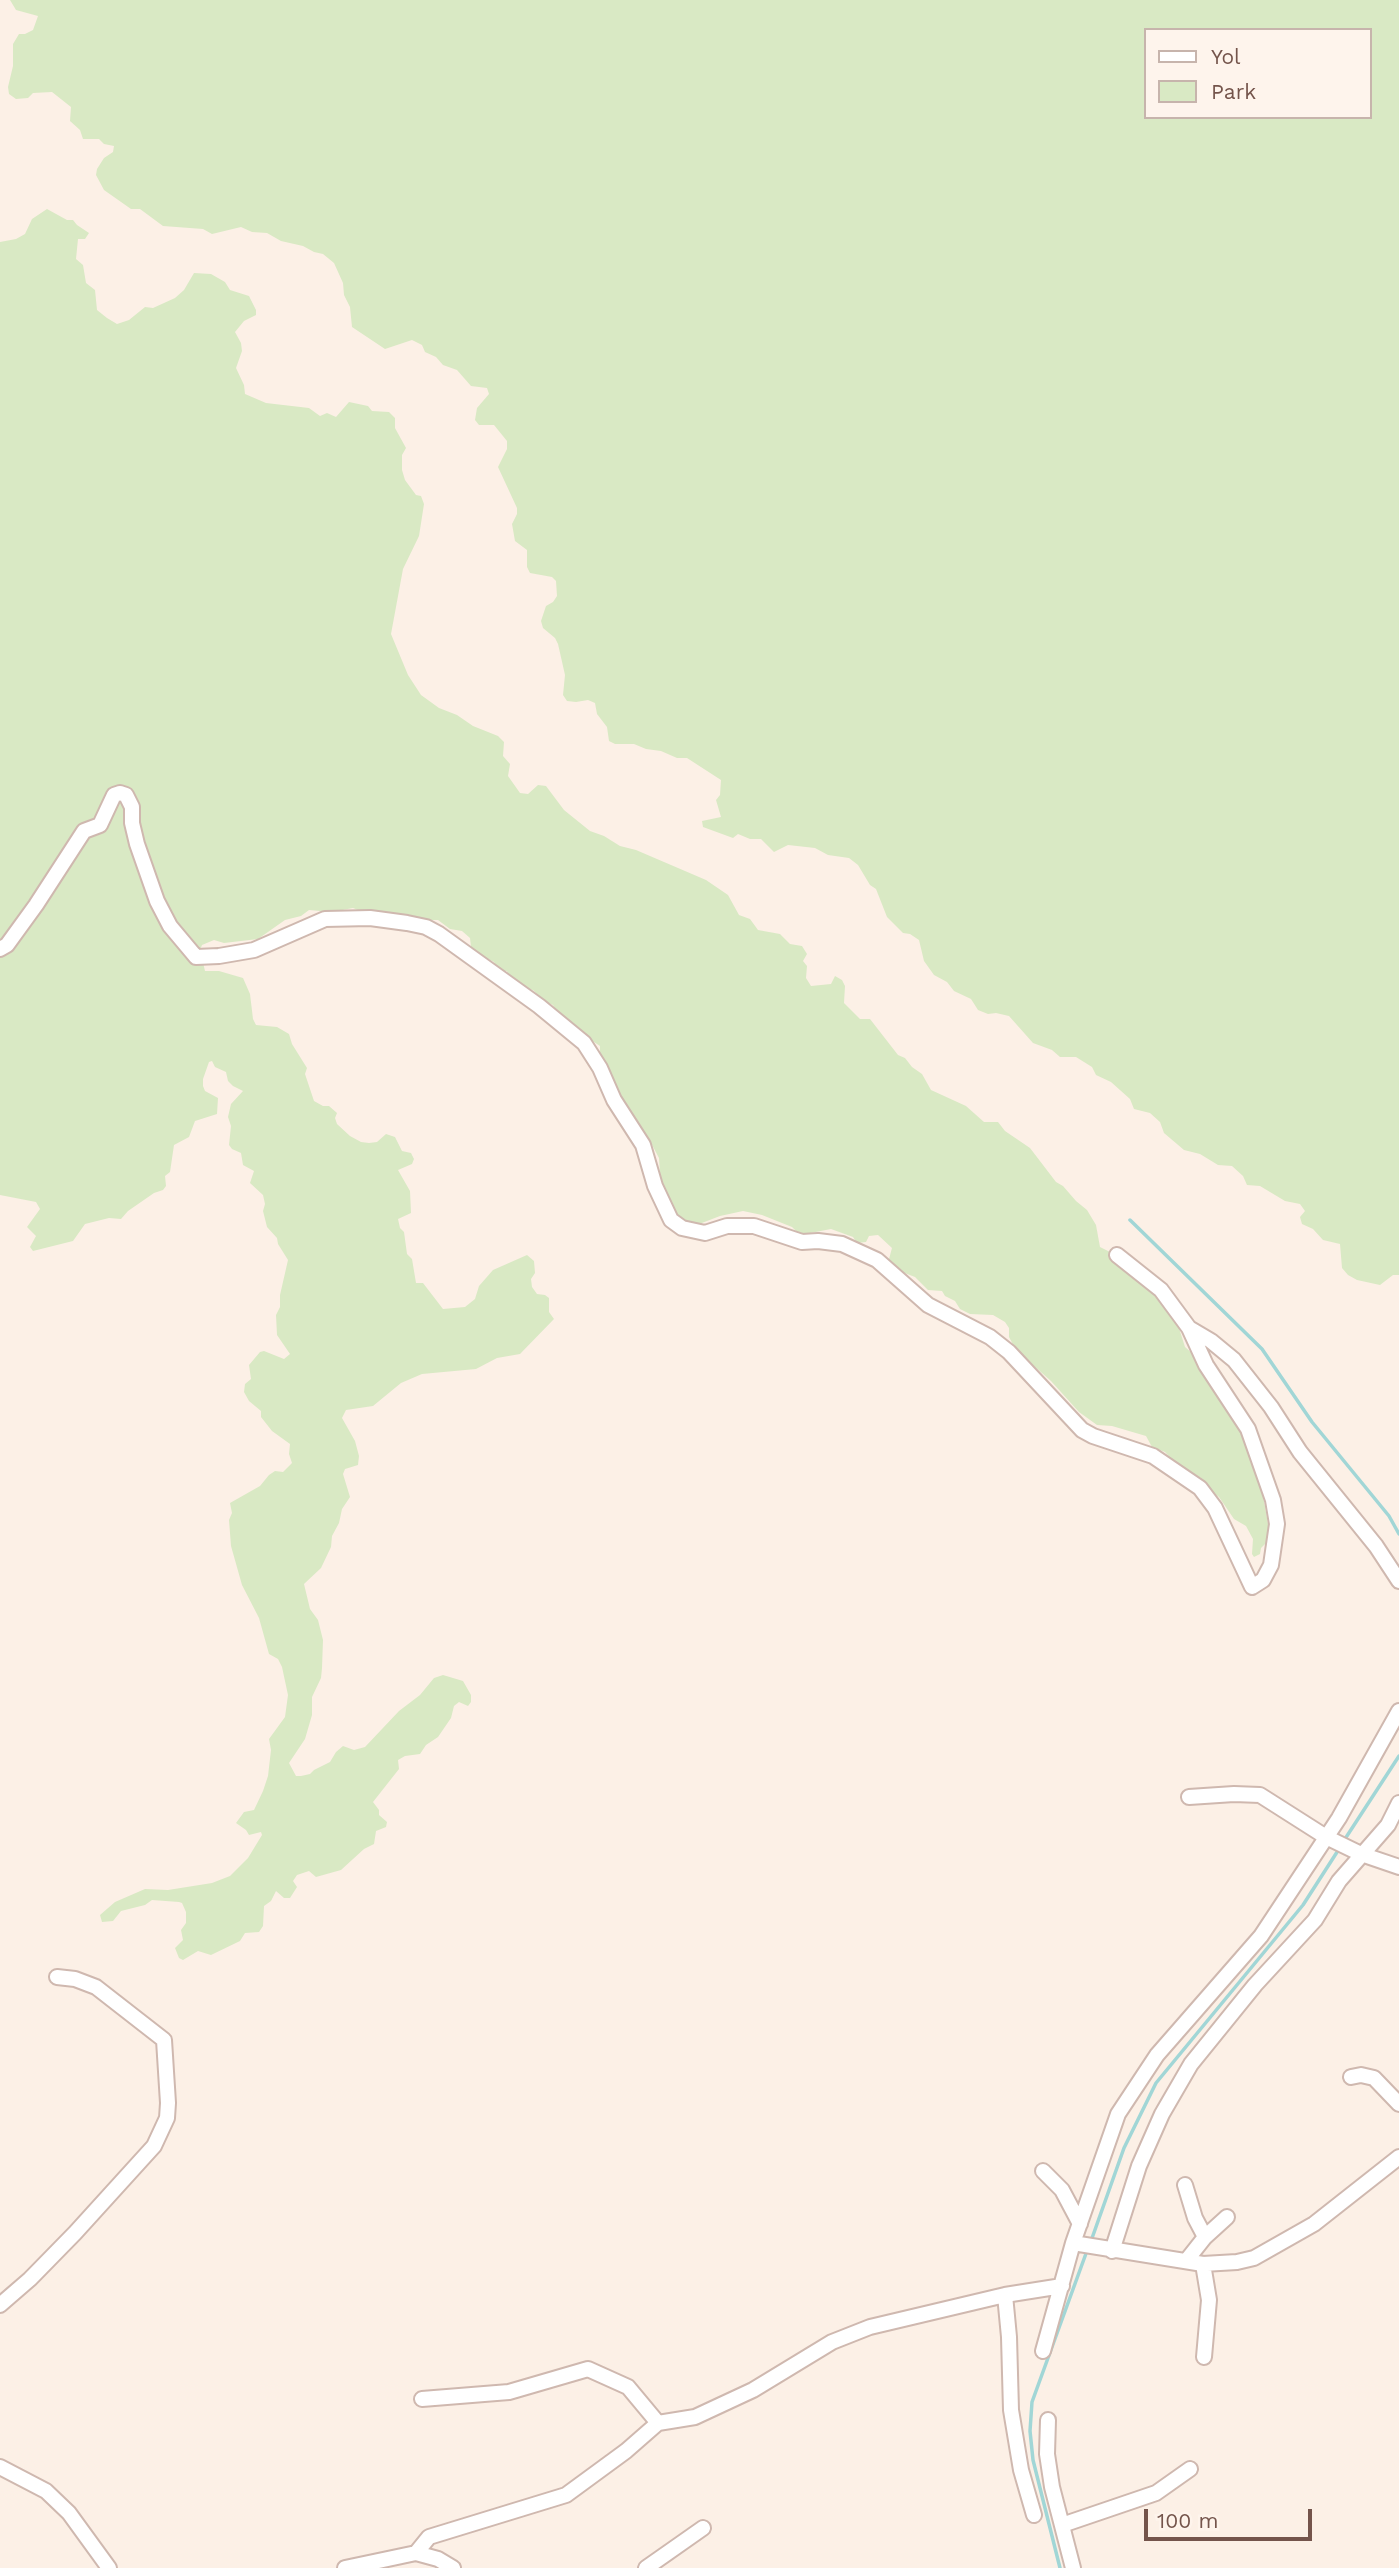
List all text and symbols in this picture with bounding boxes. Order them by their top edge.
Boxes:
legend [1144,28,1371,119]
text: Yol [1211,44,1241,69]
text: Park [1211,79,1256,104]
scale bar [1147,2494,1315,2538]
text: 100 m [1157,2508,1219,2533]

